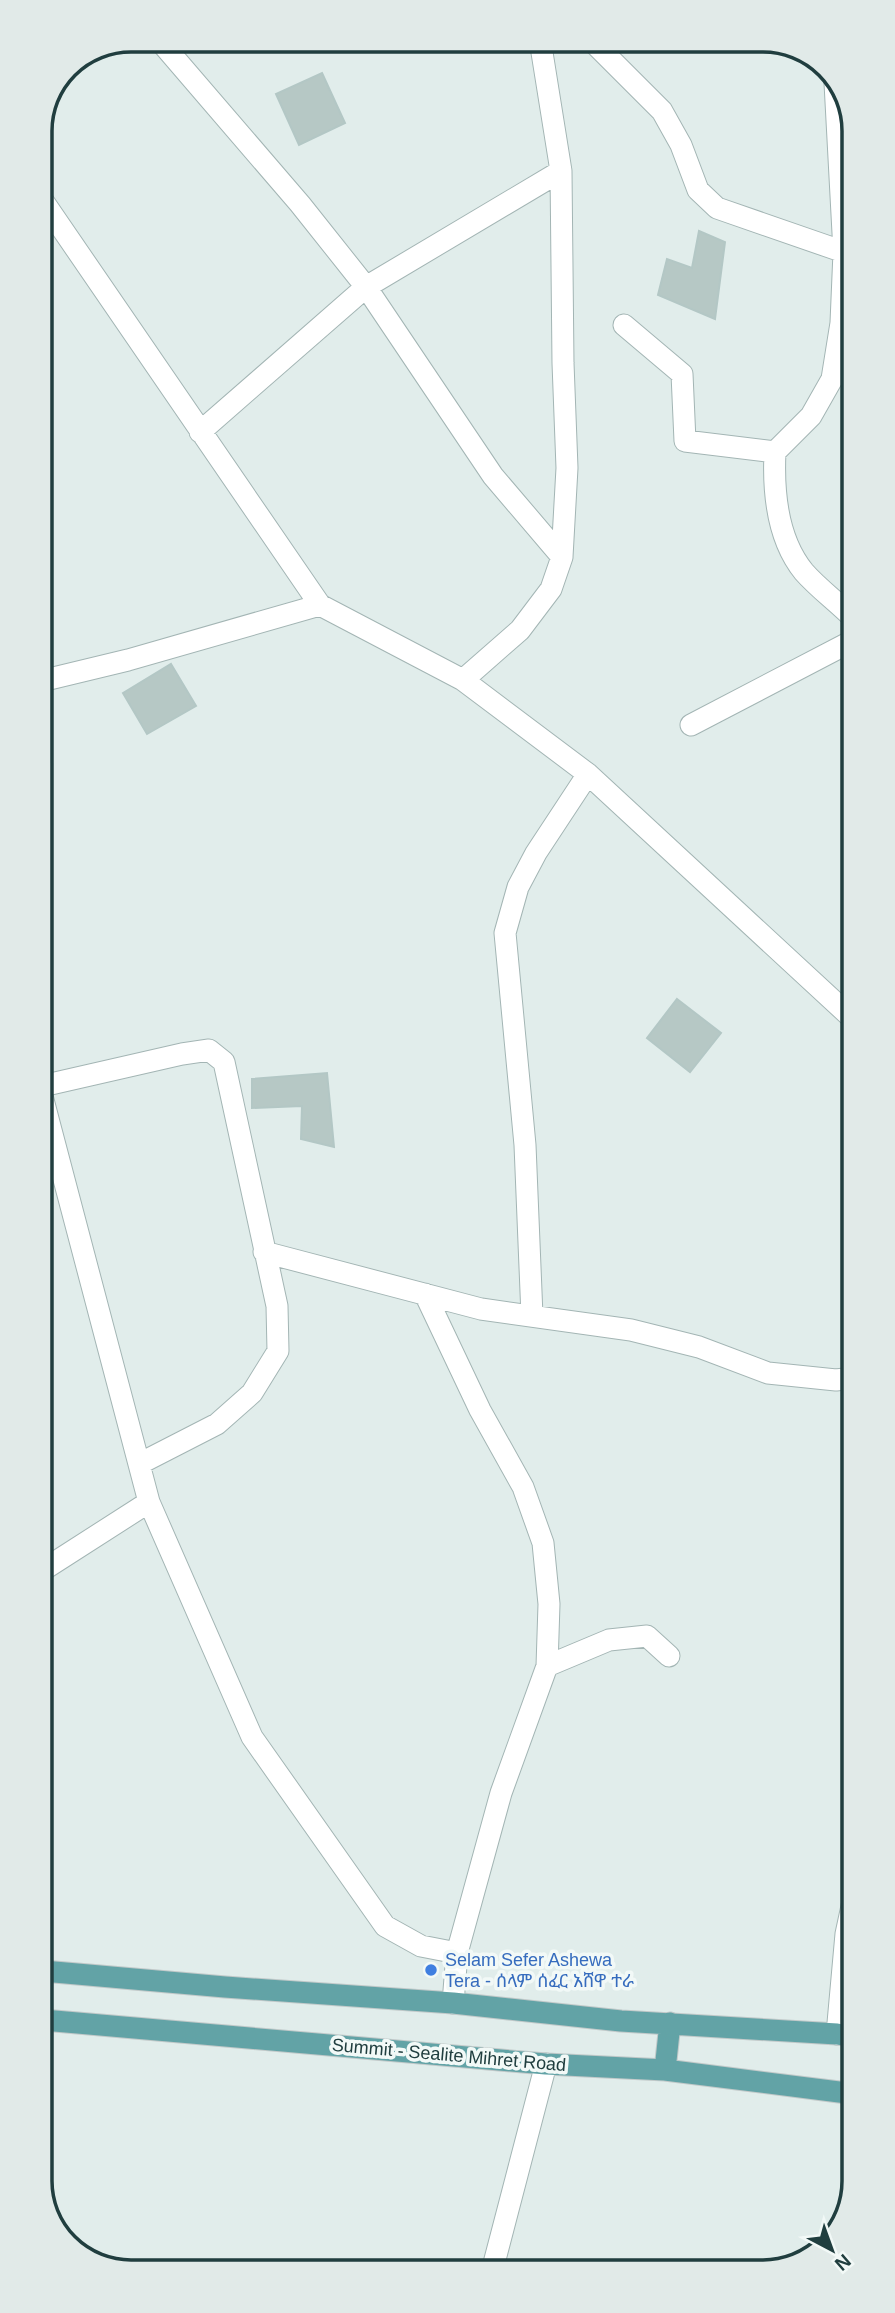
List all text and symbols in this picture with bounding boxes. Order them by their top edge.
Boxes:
place label: Selam Sefer Ashewa Tera - ሰላም ሰፈር አሸዋ ተራ [445,1950,634,1991]
marker: Selam Sefer Ashewa Tera - ሰላም ሰፈር አሸዋ ተራ [423,1962,439,1978]
street label: Summit - Sealite Mihret Road [331,2035,567,2075]
north arrow [797,2215,867,2285]
text: N [831,2250,855,2275]

